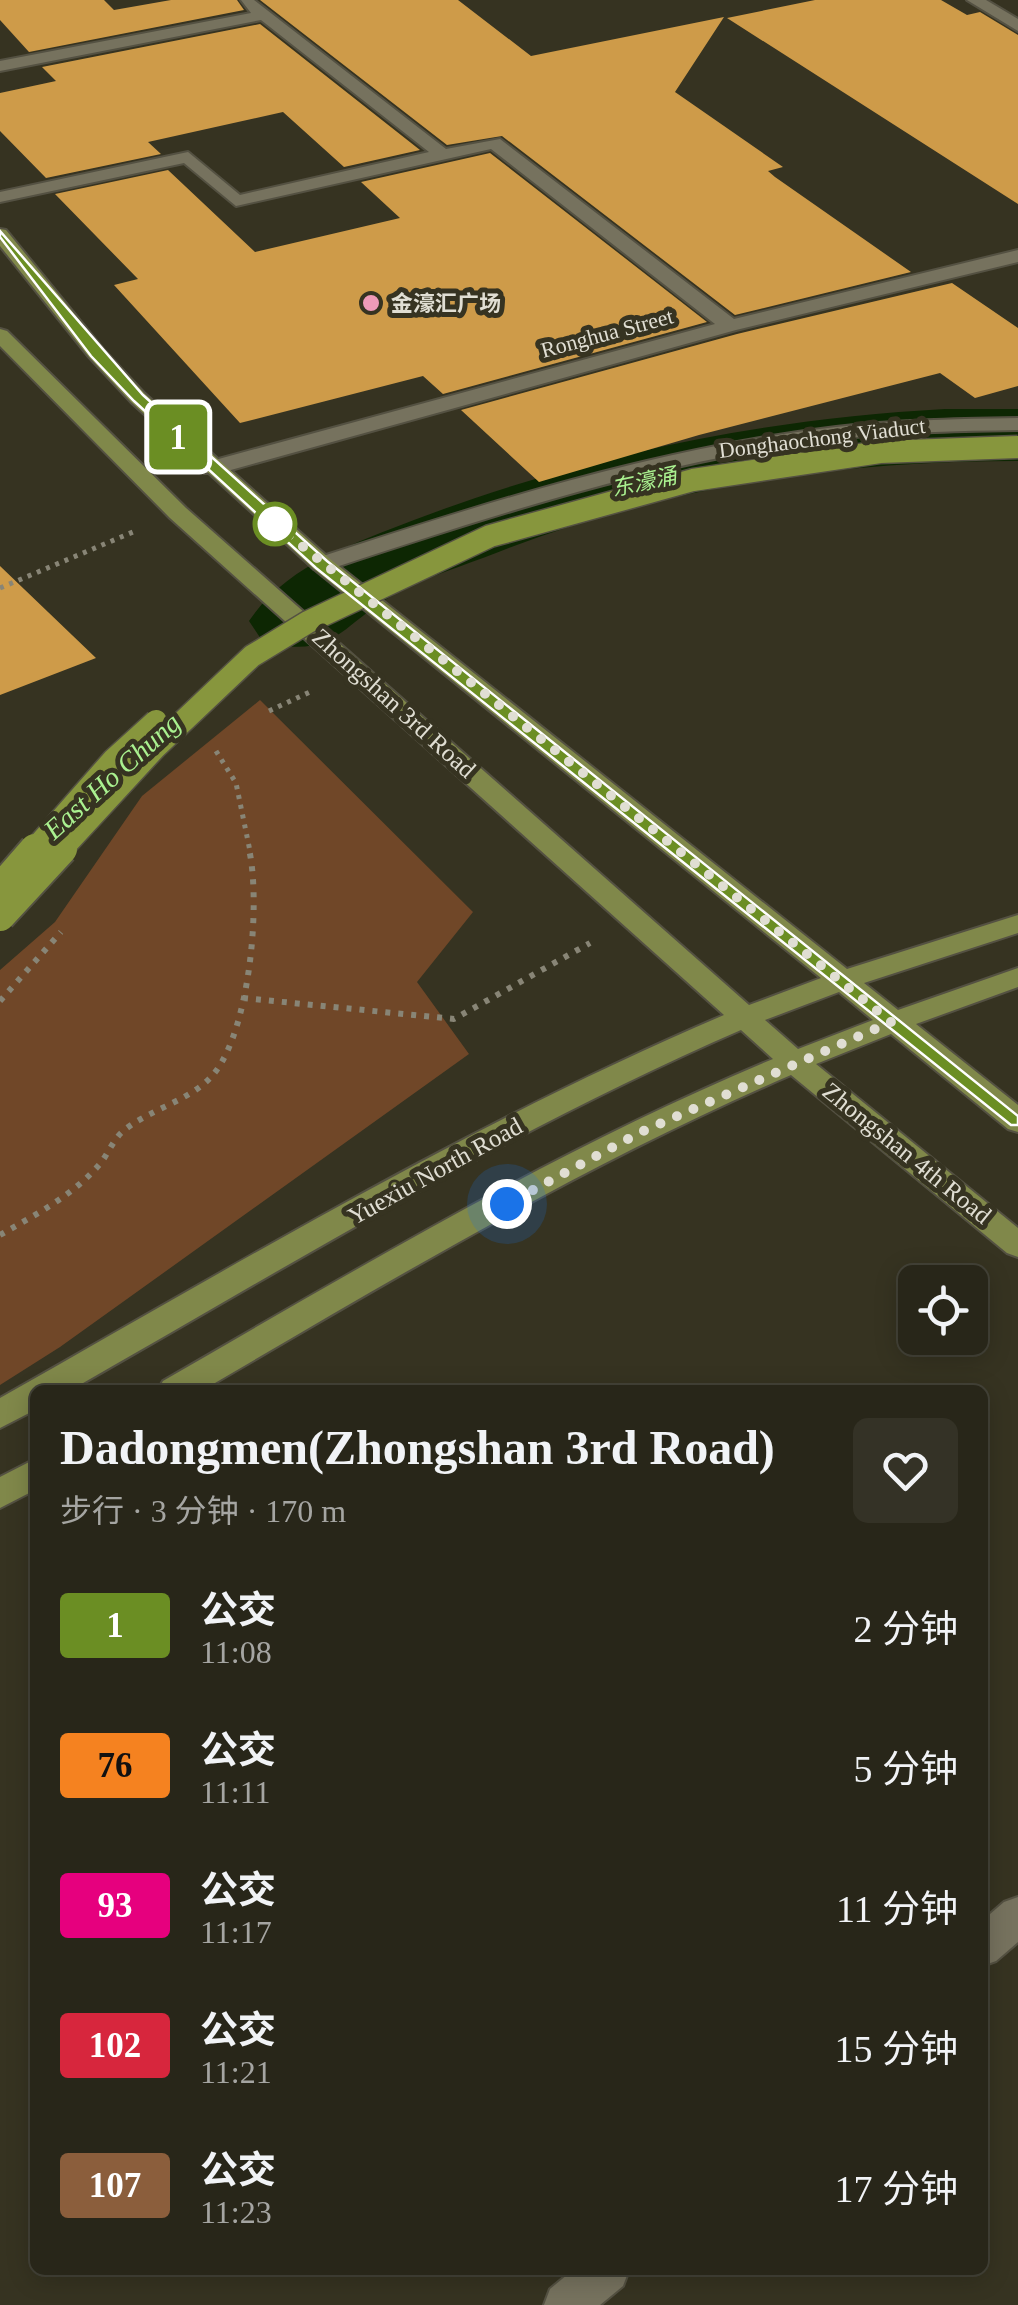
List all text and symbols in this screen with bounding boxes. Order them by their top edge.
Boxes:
place label: 金濠汇广场 [391,291,501,316]
marker: 金濠汇广场 [360,292,382,314]
street label: Ronghua Street [538,303,676,363]
line badge: 1 [146,404,210,470]
street label: Donghaochong Viaduct [717,413,927,463]
text: 1 [169,418,187,457]
water label: 东濠涌 [609,462,682,501]
unlabelled marker [254,503,296,545]
street label: Zhongshan 3rd Road [307,623,481,784]
water label: East Ho Chung [37,707,187,846]
street label: Zhongshan 4th Road [818,1077,997,1229]
street label: Yuexiu North Road [343,1112,527,1230]
your location [482,1179,532,1229]
map controls [898,1265,988,1355]
button: locate [898,1265,988,1355]
button: heart [853,1418,958,1523]
text: Dadongmen(Zhongshan 3rd Road) [60,1421,775,1474]
text: 步行 · 3 分钟 · 170 m [60,1493,346,1529]
text: 公交 [200,1589,276,1631]
text: 1 [106,1606,124,1645]
text: 2 分钟 [853,1608,958,1650]
text: 11:08 [200,1634,272,1670]
text: 公交 [200,1729,276,1771]
text: 76 [98,1746,133,1785]
text: 5 分钟 [853,1748,958,1790]
text: 11:11 [200,1774,271,1810]
text: 公交 [200,1869,276,1911]
text: 93 [98,1886,133,1925]
text: 11 分钟 [836,1888,958,1930]
text: 11:17 [200,1914,272,1950]
text: 公交 [200,2009,276,2051]
text: 102 [89,2026,141,2065]
text: 15 分钟 [834,2028,958,2070]
text: 11:21 [200,2054,272,2090]
text: 公交 [200,2149,276,2191]
text: 107 [89,2166,141,2205]
text: 17 分钟 [834,2168,958,2210]
text: 11:23 [200,2194,272,2230]

